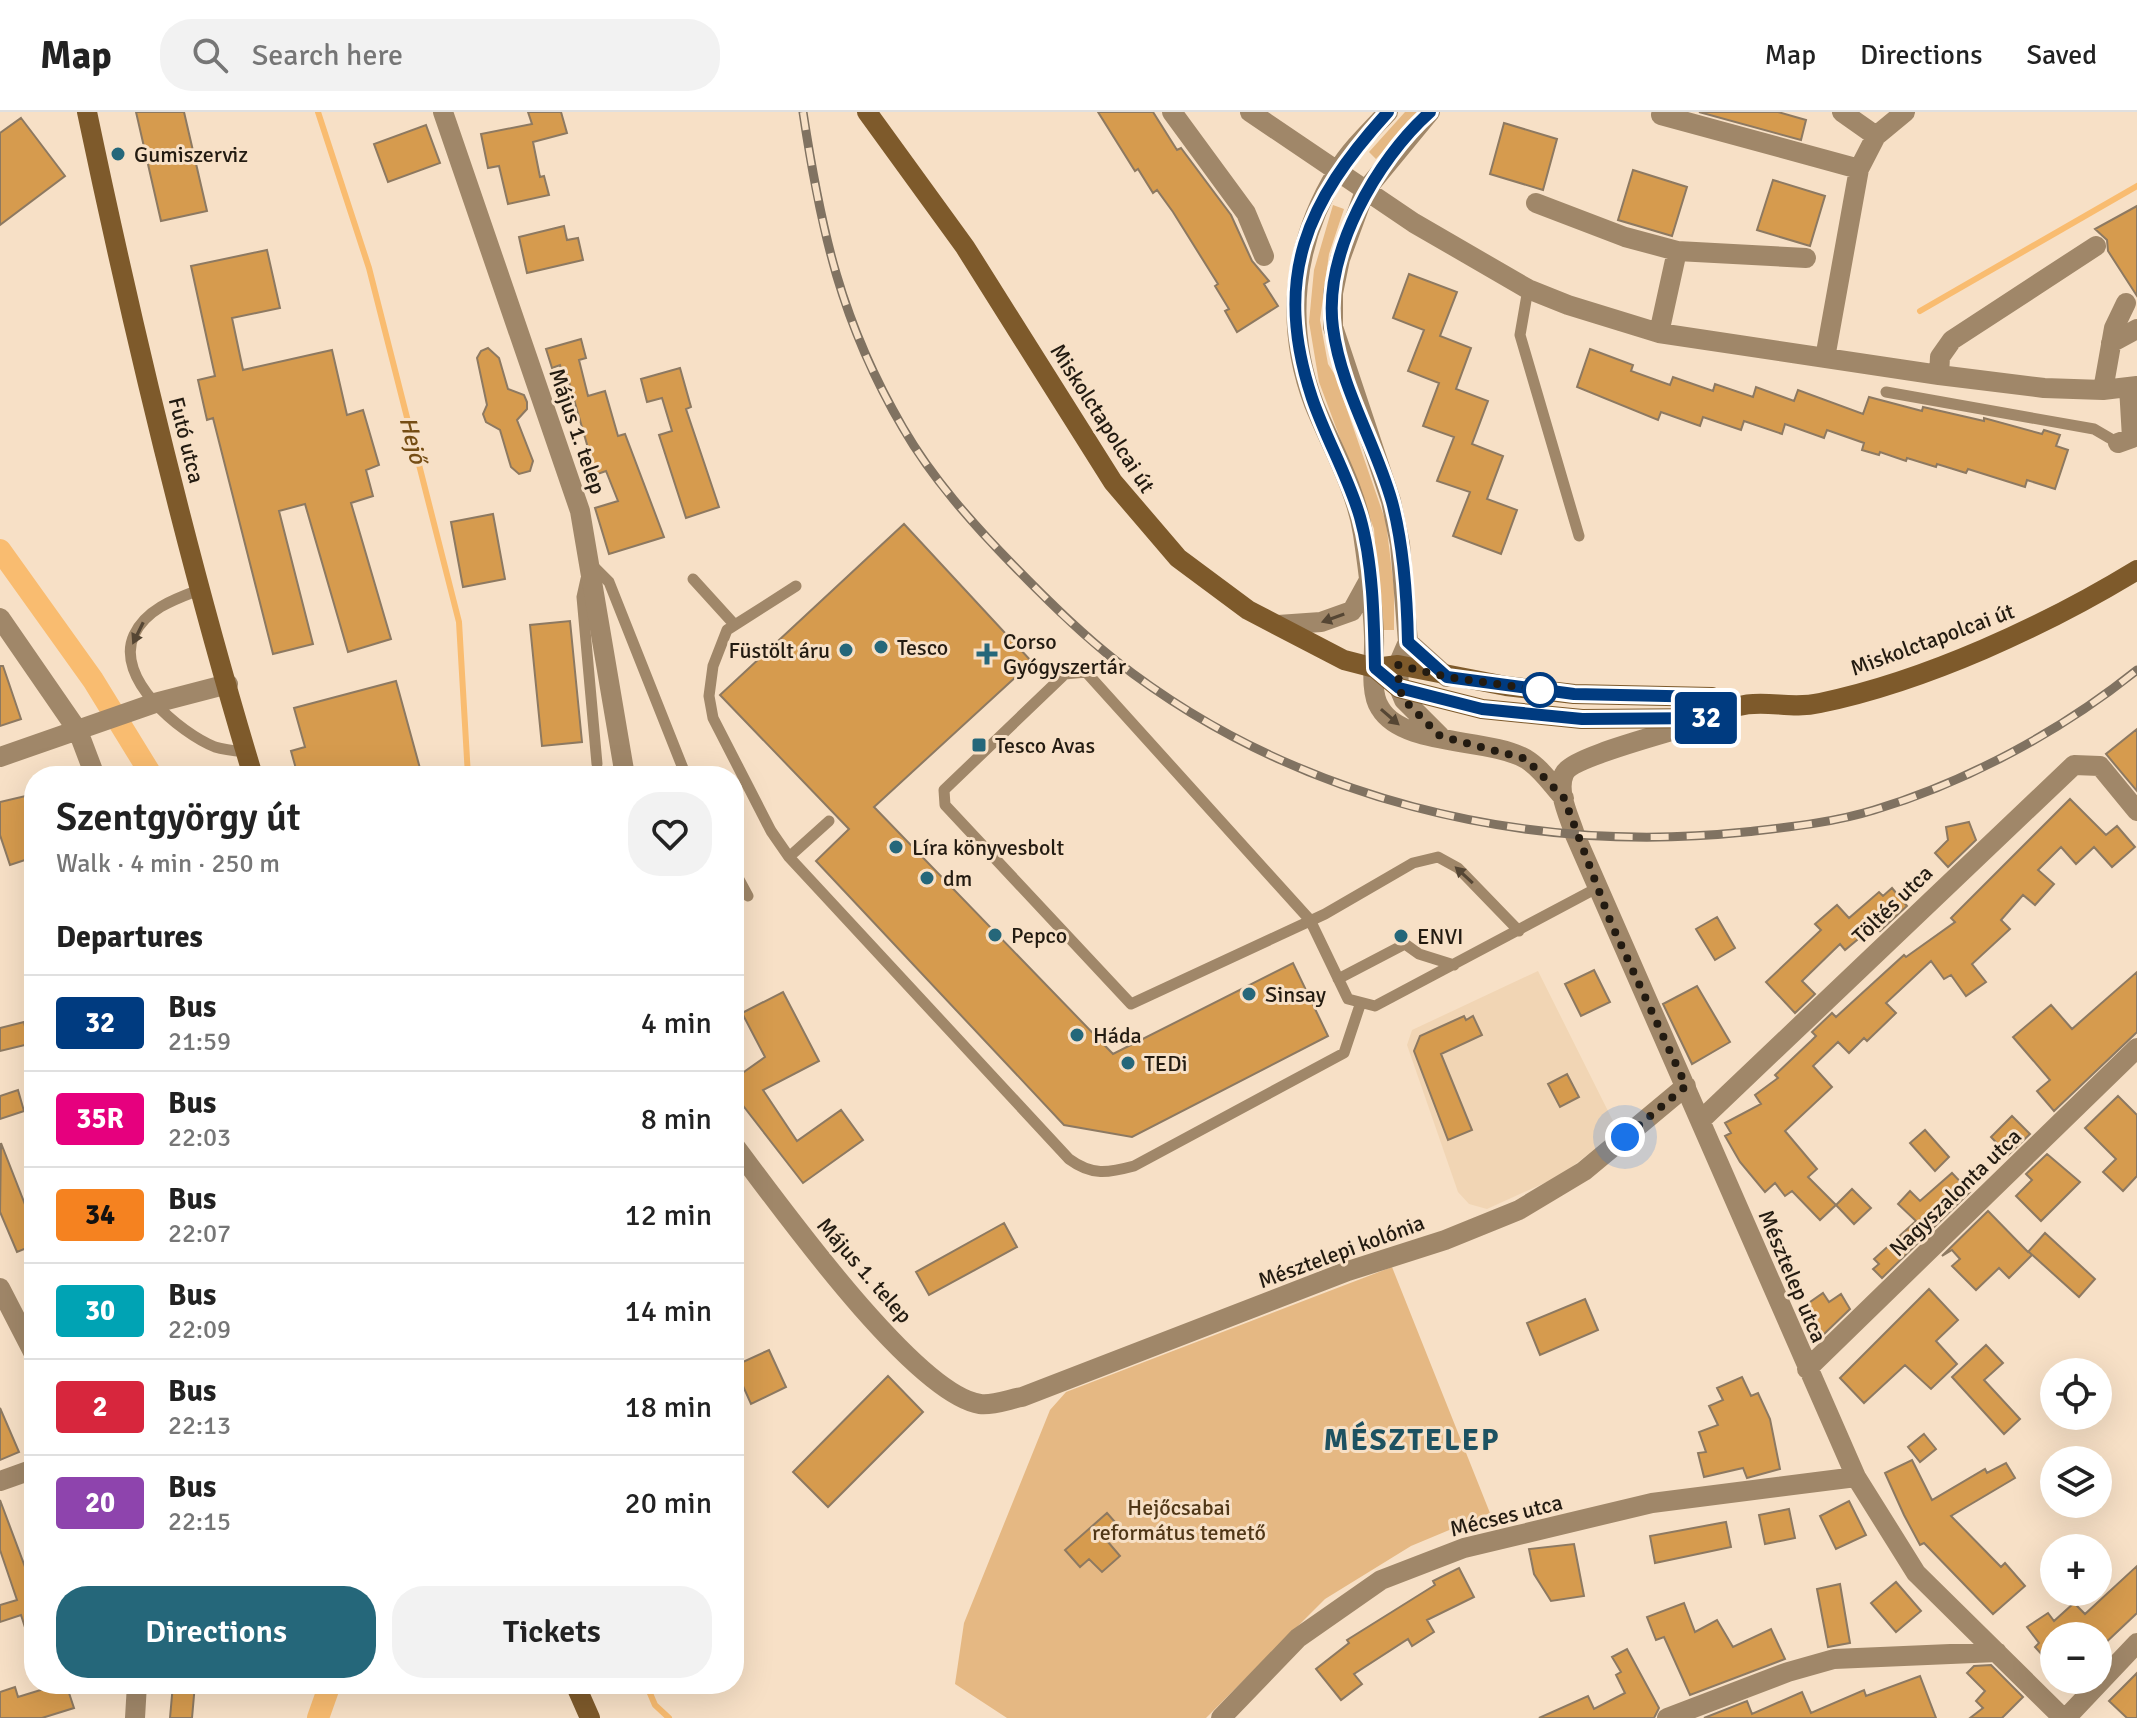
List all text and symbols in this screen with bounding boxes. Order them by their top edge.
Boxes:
search box [160,19,720,91]
text: Map [40,32,112,79]
icon: search [188,33,232,77]
text: Search here [252,37,403,74]
text: Map [1764,38,1816,72]
text: Directions [1860,38,1982,72]
text: Saved [2026,38,2097,72]
place label: Gumiszerviz [134,141,248,168]
marker: Gumiszerviz [109,145,127,163]
street label: Miskolctapolcai út [1044,339,1161,498]
street label: Május 1. telep [543,365,612,498]
street label: Futó utca [163,394,210,486]
water label: Hejő [393,413,434,470]
street label: Miskolctapolcai út [1847,597,2018,682]
one-way arrow [1321,612,1345,625]
one-way arrow [131,622,145,645]
place label: Corso Gyógyszertár [1003,628,1126,680]
place label: Tesco [897,634,948,661]
place label: Füstölt áru [729,637,830,664]
marker: Tesco [872,638,890,656]
marker: Füstölt áru [837,641,855,659]
marker: Corso Gyógyszertár [978,645,996,663]
unlabelled marker [1523,673,1557,707]
line badge: 32 [1670,692,1742,744]
text: 32 [1691,701,1721,735]
one-way arrow [1379,708,1399,725]
place label: Tesco Avas [995,732,1095,759]
marker: Tesco Avas [970,736,988,754]
button: heart [628,792,712,876]
text: Szentgyörgy út [56,794,301,841]
place label: Líra könyvesbolt [912,834,1064,861]
marker: Líra könyvesbolt [887,838,905,856]
text: Walk · 4 min · 250 m [56,848,280,880]
street label: Töltés utca [1846,859,1938,949]
place label: dm [943,865,972,892]
one-way arrow [1455,867,1474,885]
marker: dm [918,869,936,887]
text: Departures [56,919,203,956]
place label: Pepco [1011,922,1067,949]
place label: ENVI [1417,923,1464,950]
marker: Pepco [986,926,1004,944]
marker: ENVI [1392,927,1410,945]
place label: Sinsay [1265,981,1327,1008]
marker: Sinsay [1240,985,1258,1003]
text: Bus [168,989,216,1026]
text: 4 min [641,1005,712,1042]
text: 32 [85,1006,115,1040]
place label: Háda [1093,1022,1142,1049]
text: 21:59 [168,1026,231,1058]
marker: Háda [1068,1026,1086,1044]
place label: TEDi [1144,1050,1188,1077]
marker: TEDi [1119,1054,1137,1072]
text: Bus [168,1085,216,1122]
text: 8 min [641,1101,712,1138]
text: 35R [76,1102,124,1136]
your location [1605,1117,1645,1157]
text: 22:03 [168,1122,231,1154]
street label: Nagyszalonta utca [1884,1123,2027,1262]
text: Bus [168,1181,216,1218]
text: 12 min [625,1197,712,1234]
text: 34 [85,1198,115,1232]
street label: Mésztelep utca [1752,1206,1833,1347]
street label: Mésztelepi kolónia [1254,1209,1428,1294]
street label: Május 1. telep [811,1212,918,1329]
text: 22:07 [168,1218,231,1250]
text: Bus [168,1277,216,1314]
text: 14 min [625,1293,712,1330]
text: 30 [85,1294,115,1328]
text: 22:09 [168,1314,231,1346]
map controls [2040,1358,2112,1694]
button: locate [2040,1358,2112,1430]
text: Bus [168,1373,216,1410]
text: 18 min [625,1389,712,1426]
text: 2 [92,1390,108,1424]
text: 22:13 [168,1410,231,1442]
district label: MÉSZTELEP [1323,1421,1501,1459]
button: layers [2040,1446,2112,1518]
text: Bus [168,1469,216,1506]
text: 20 min [625,1485,712,1522]
text: 20 [85,1486,115,1520]
street label: Mécses utca [1447,1488,1565,1543]
park label: Hejőcsabai református temető [1092,1494,1266,1546]
text: 22:15 [168,1506,231,1538]
button: + [2040,1534,2112,1606]
button: Directions [56,1586,376,1678]
button: Tickets [392,1586,712,1678]
button: − [2040,1622,2112,1694]

